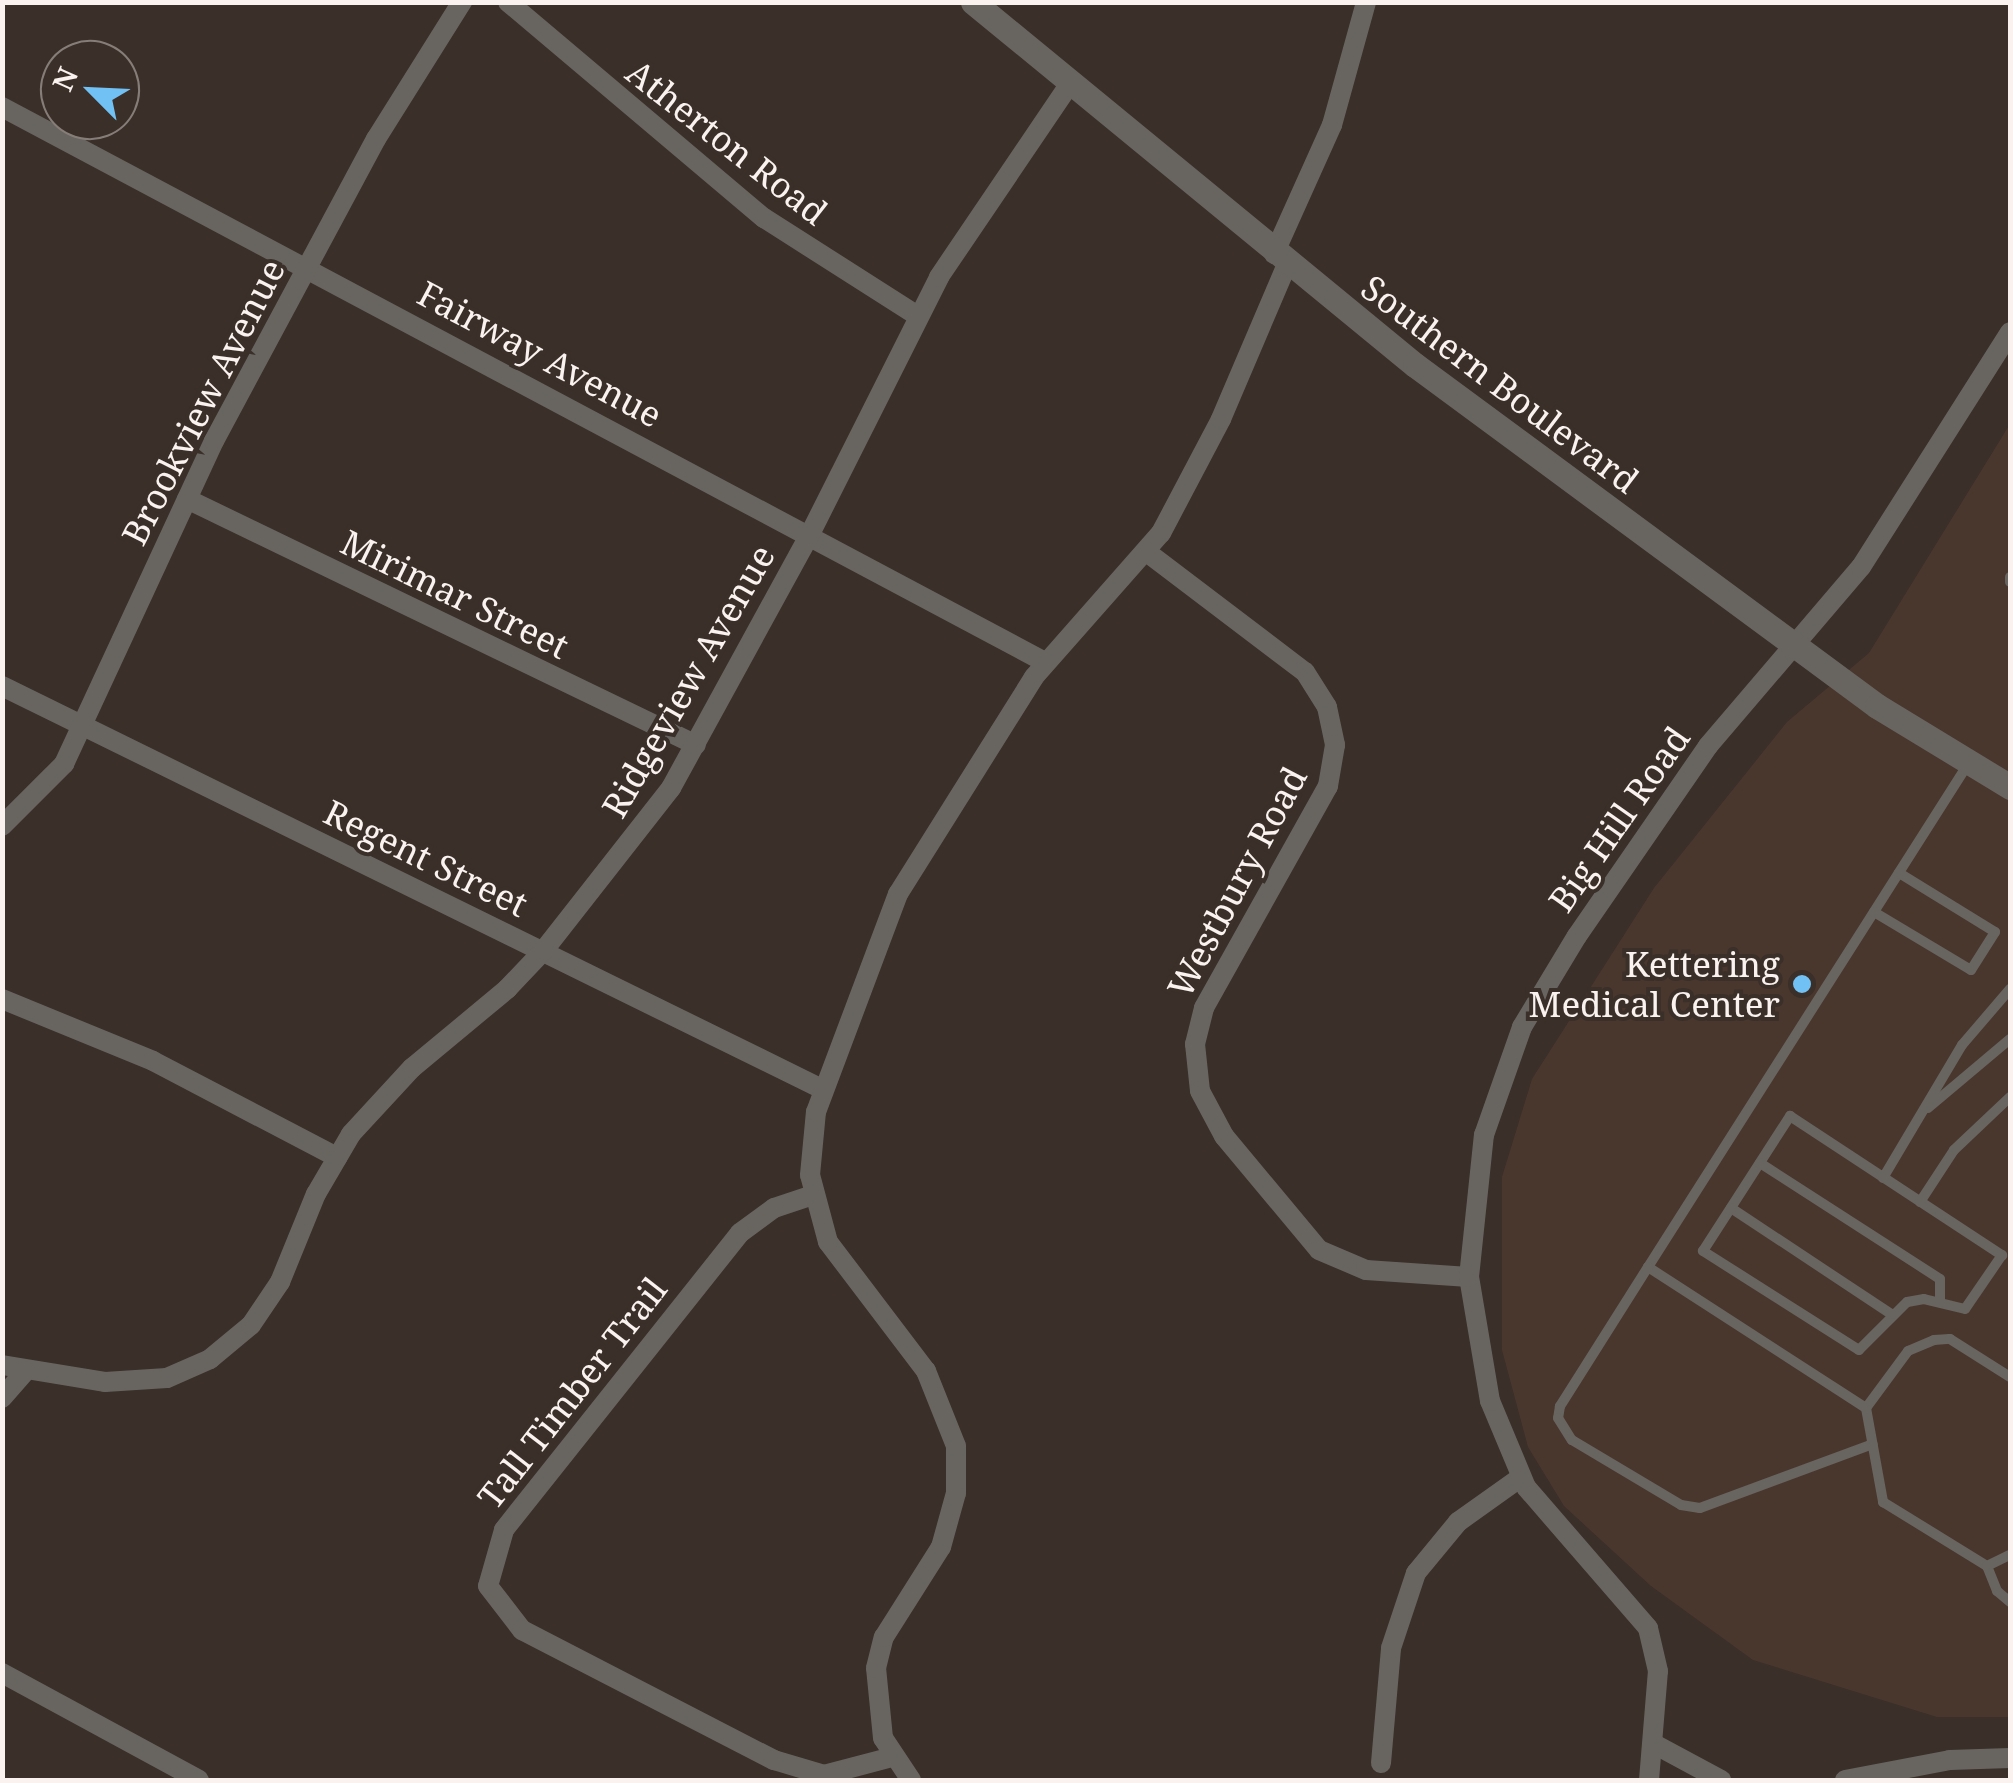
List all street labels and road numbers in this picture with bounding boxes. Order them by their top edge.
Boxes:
street label: Atherton Road [618,51,836,233]
street label: Brookview Avenue [113,252,293,552]
street label: Southern Boulevard [1353,266,1647,502]
street label: Fairway Avenue [411,272,669,436]
street label: Mirimar Street [334,521,576,667]
street label: Ridgeview Avenue [593,537,783,825]
street label: Big Hill Road [1540,718,1698,920]
street label: Westbury Road [1159,760,1315,1004]
street label: Regent Street [318,791,534,925]
street label: Tall Timber Trail [469,1269,675,1517]

